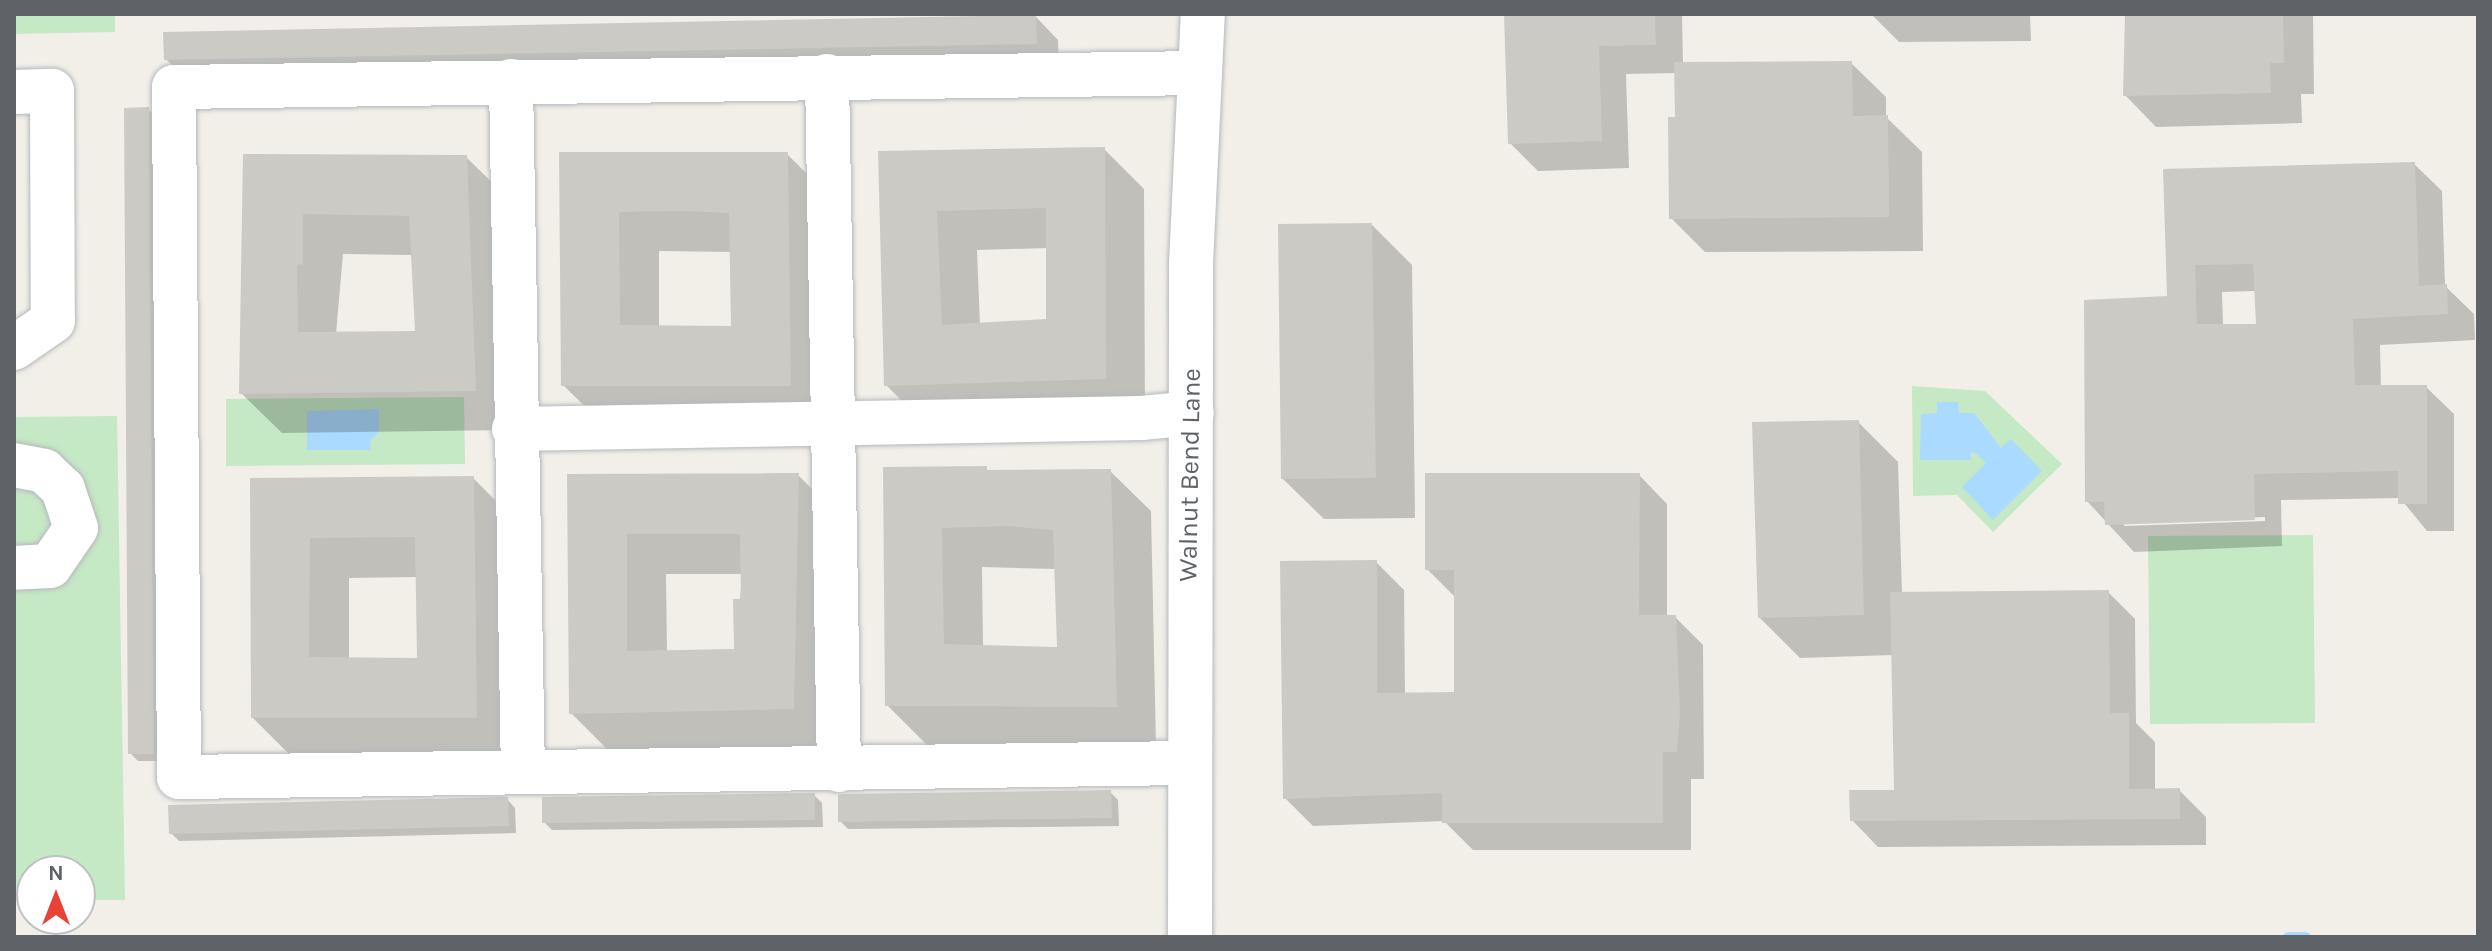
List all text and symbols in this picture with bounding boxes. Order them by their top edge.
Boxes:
street label: Walnut Bend Lane [1173,368,1207,582]
north arrow [16,855,96,935]
text: N [48,860,64,886]

